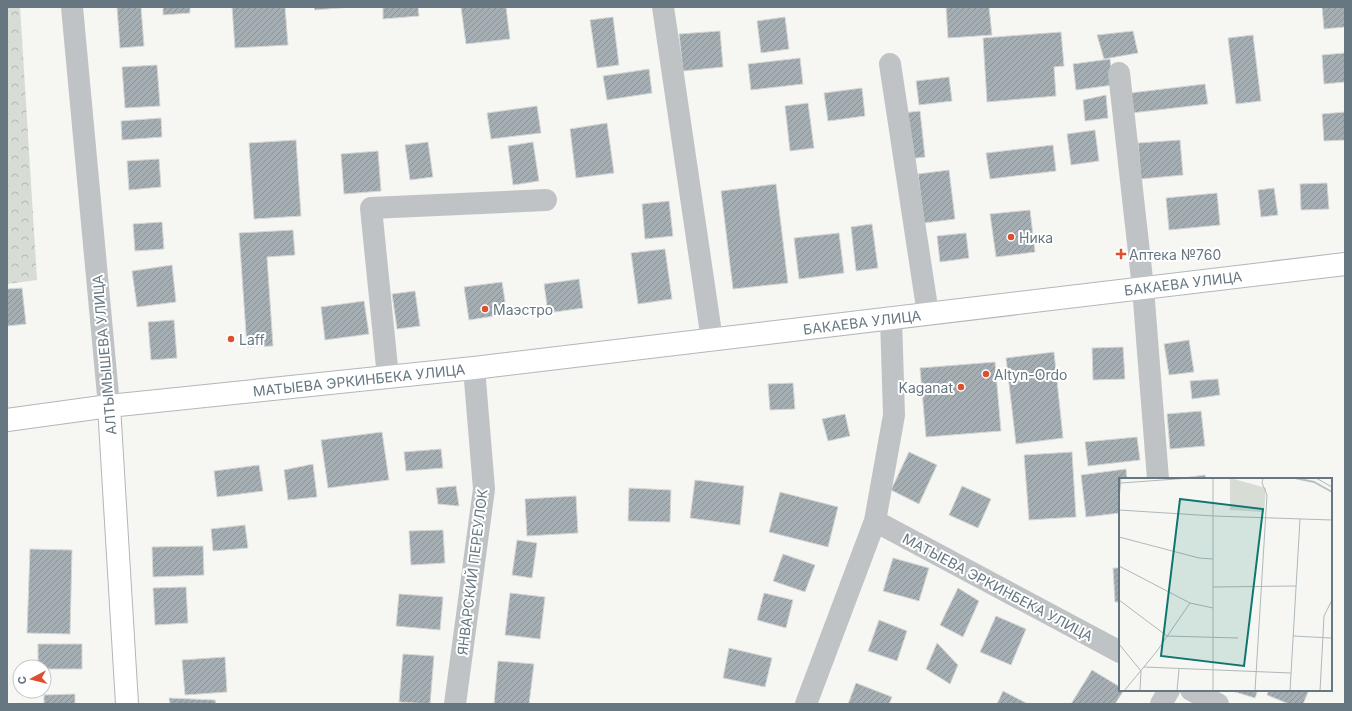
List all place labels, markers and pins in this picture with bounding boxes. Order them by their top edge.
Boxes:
place label: Ника [1019,229,1053,246]
marker: Ника [1006,232,1016,242]
place label: Аптека №760 [1129,246,1221,263]
marker: Аптека №760 [1116,249,1126,259]
place label: Маэстро [493,301,553,318]
marker: Маэстро [480,304,490,314]
place label: Laff [239,331,265,348]
marker: Laff [226,334,236,344]
place label: Altyn-Ordo [994,366,1067,383]
marker: Altyn-Ordo [981,369,991,379]
place label: Kaganat [899,379,953,396]
marker: Kaganat [956,382,966,392]

